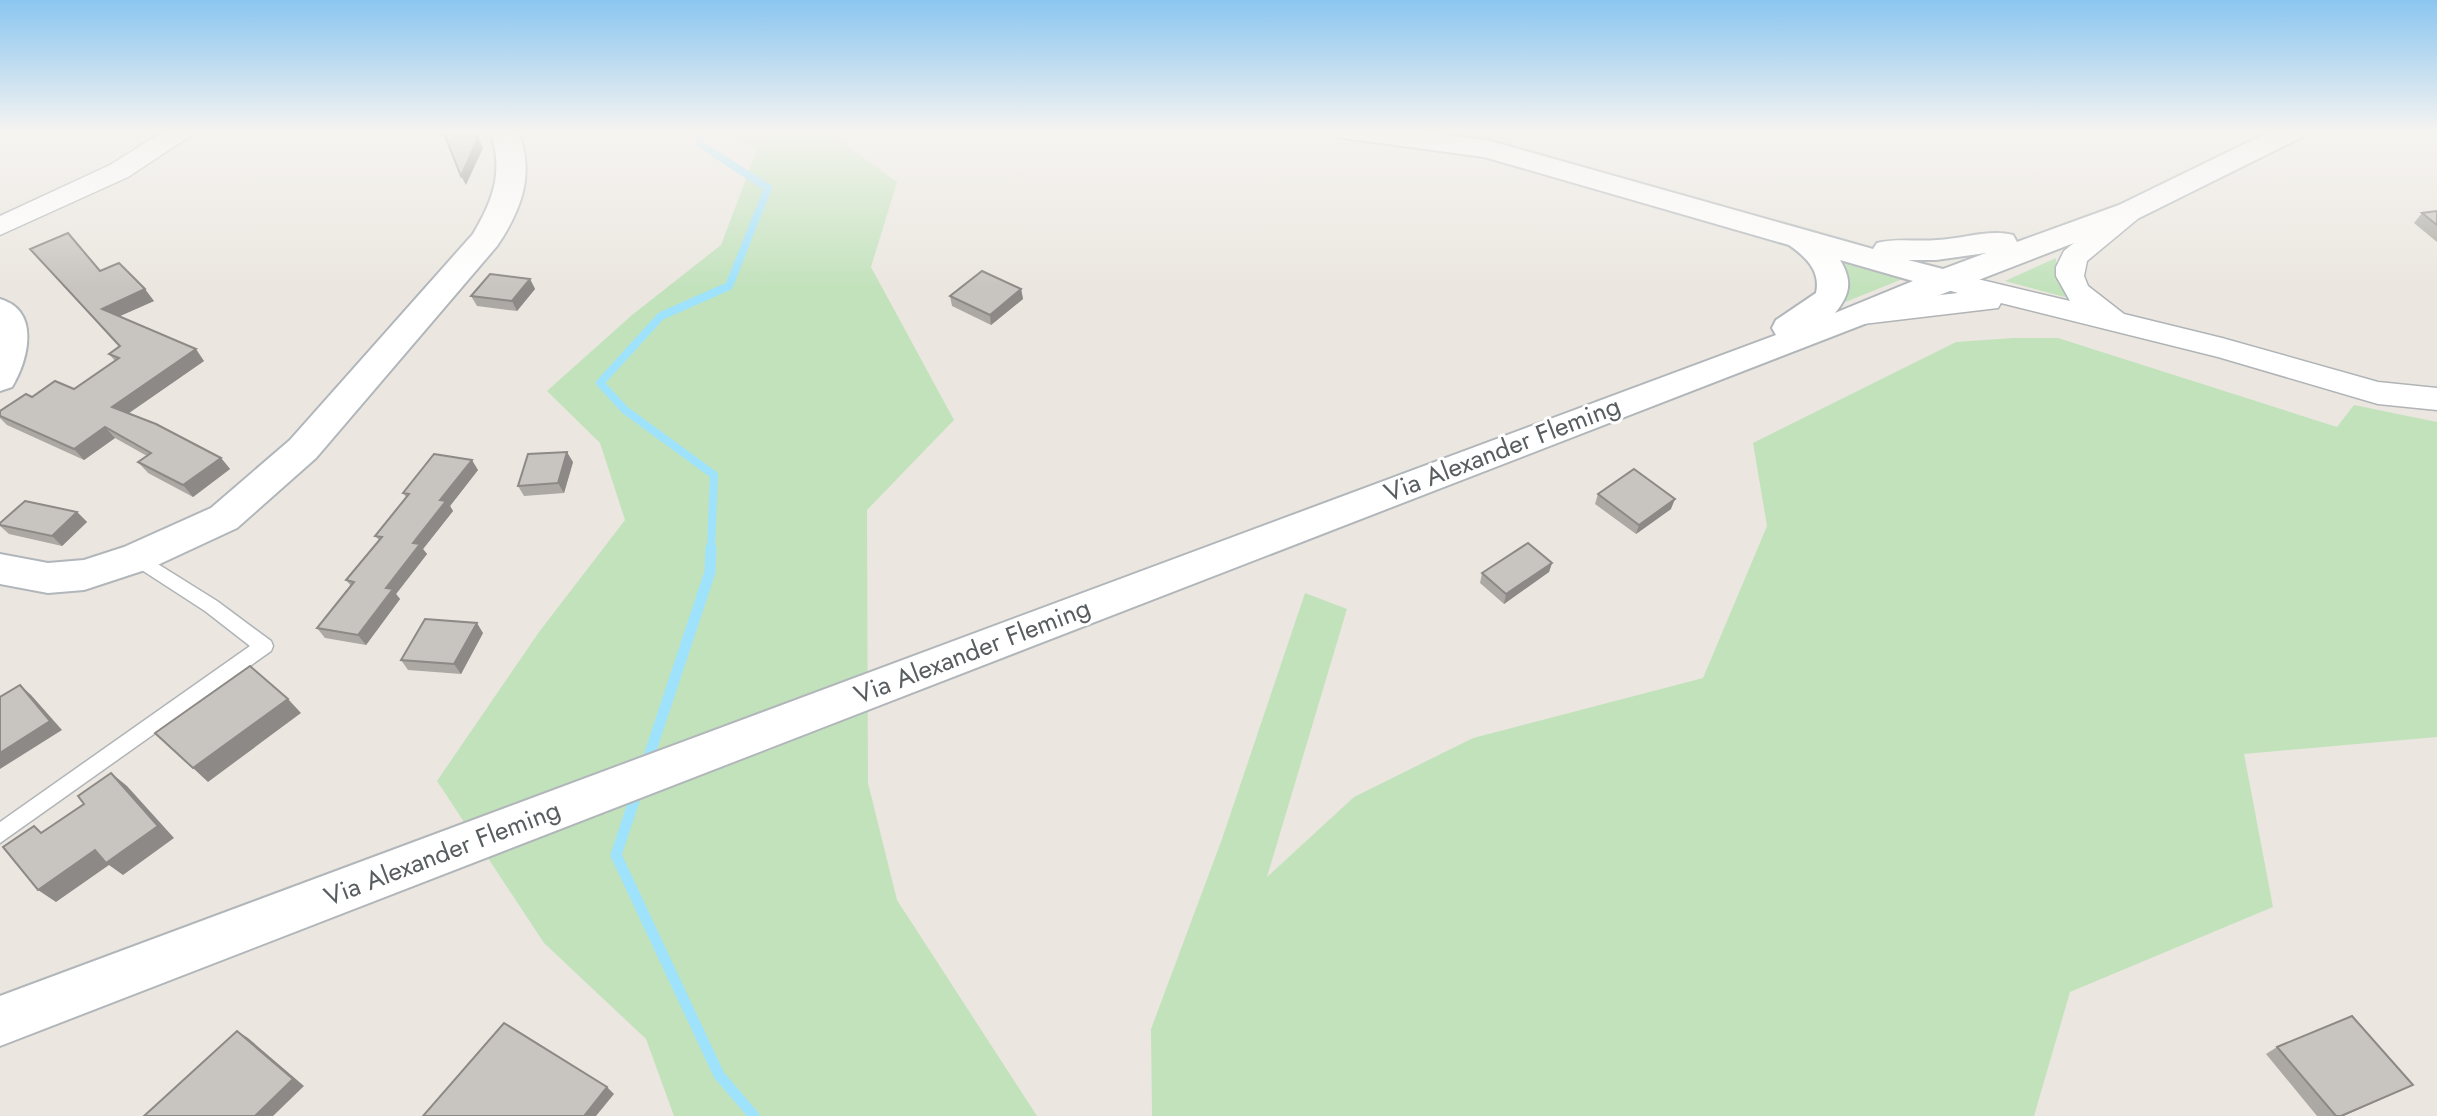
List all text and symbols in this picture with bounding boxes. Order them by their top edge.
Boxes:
street label: Via Alexander Fleming [1378,386,1626,512]
street label: Via Alexander Fleming [848,588,1096,714]
street label: Via Alexander Fleming [318,790,566,916]

